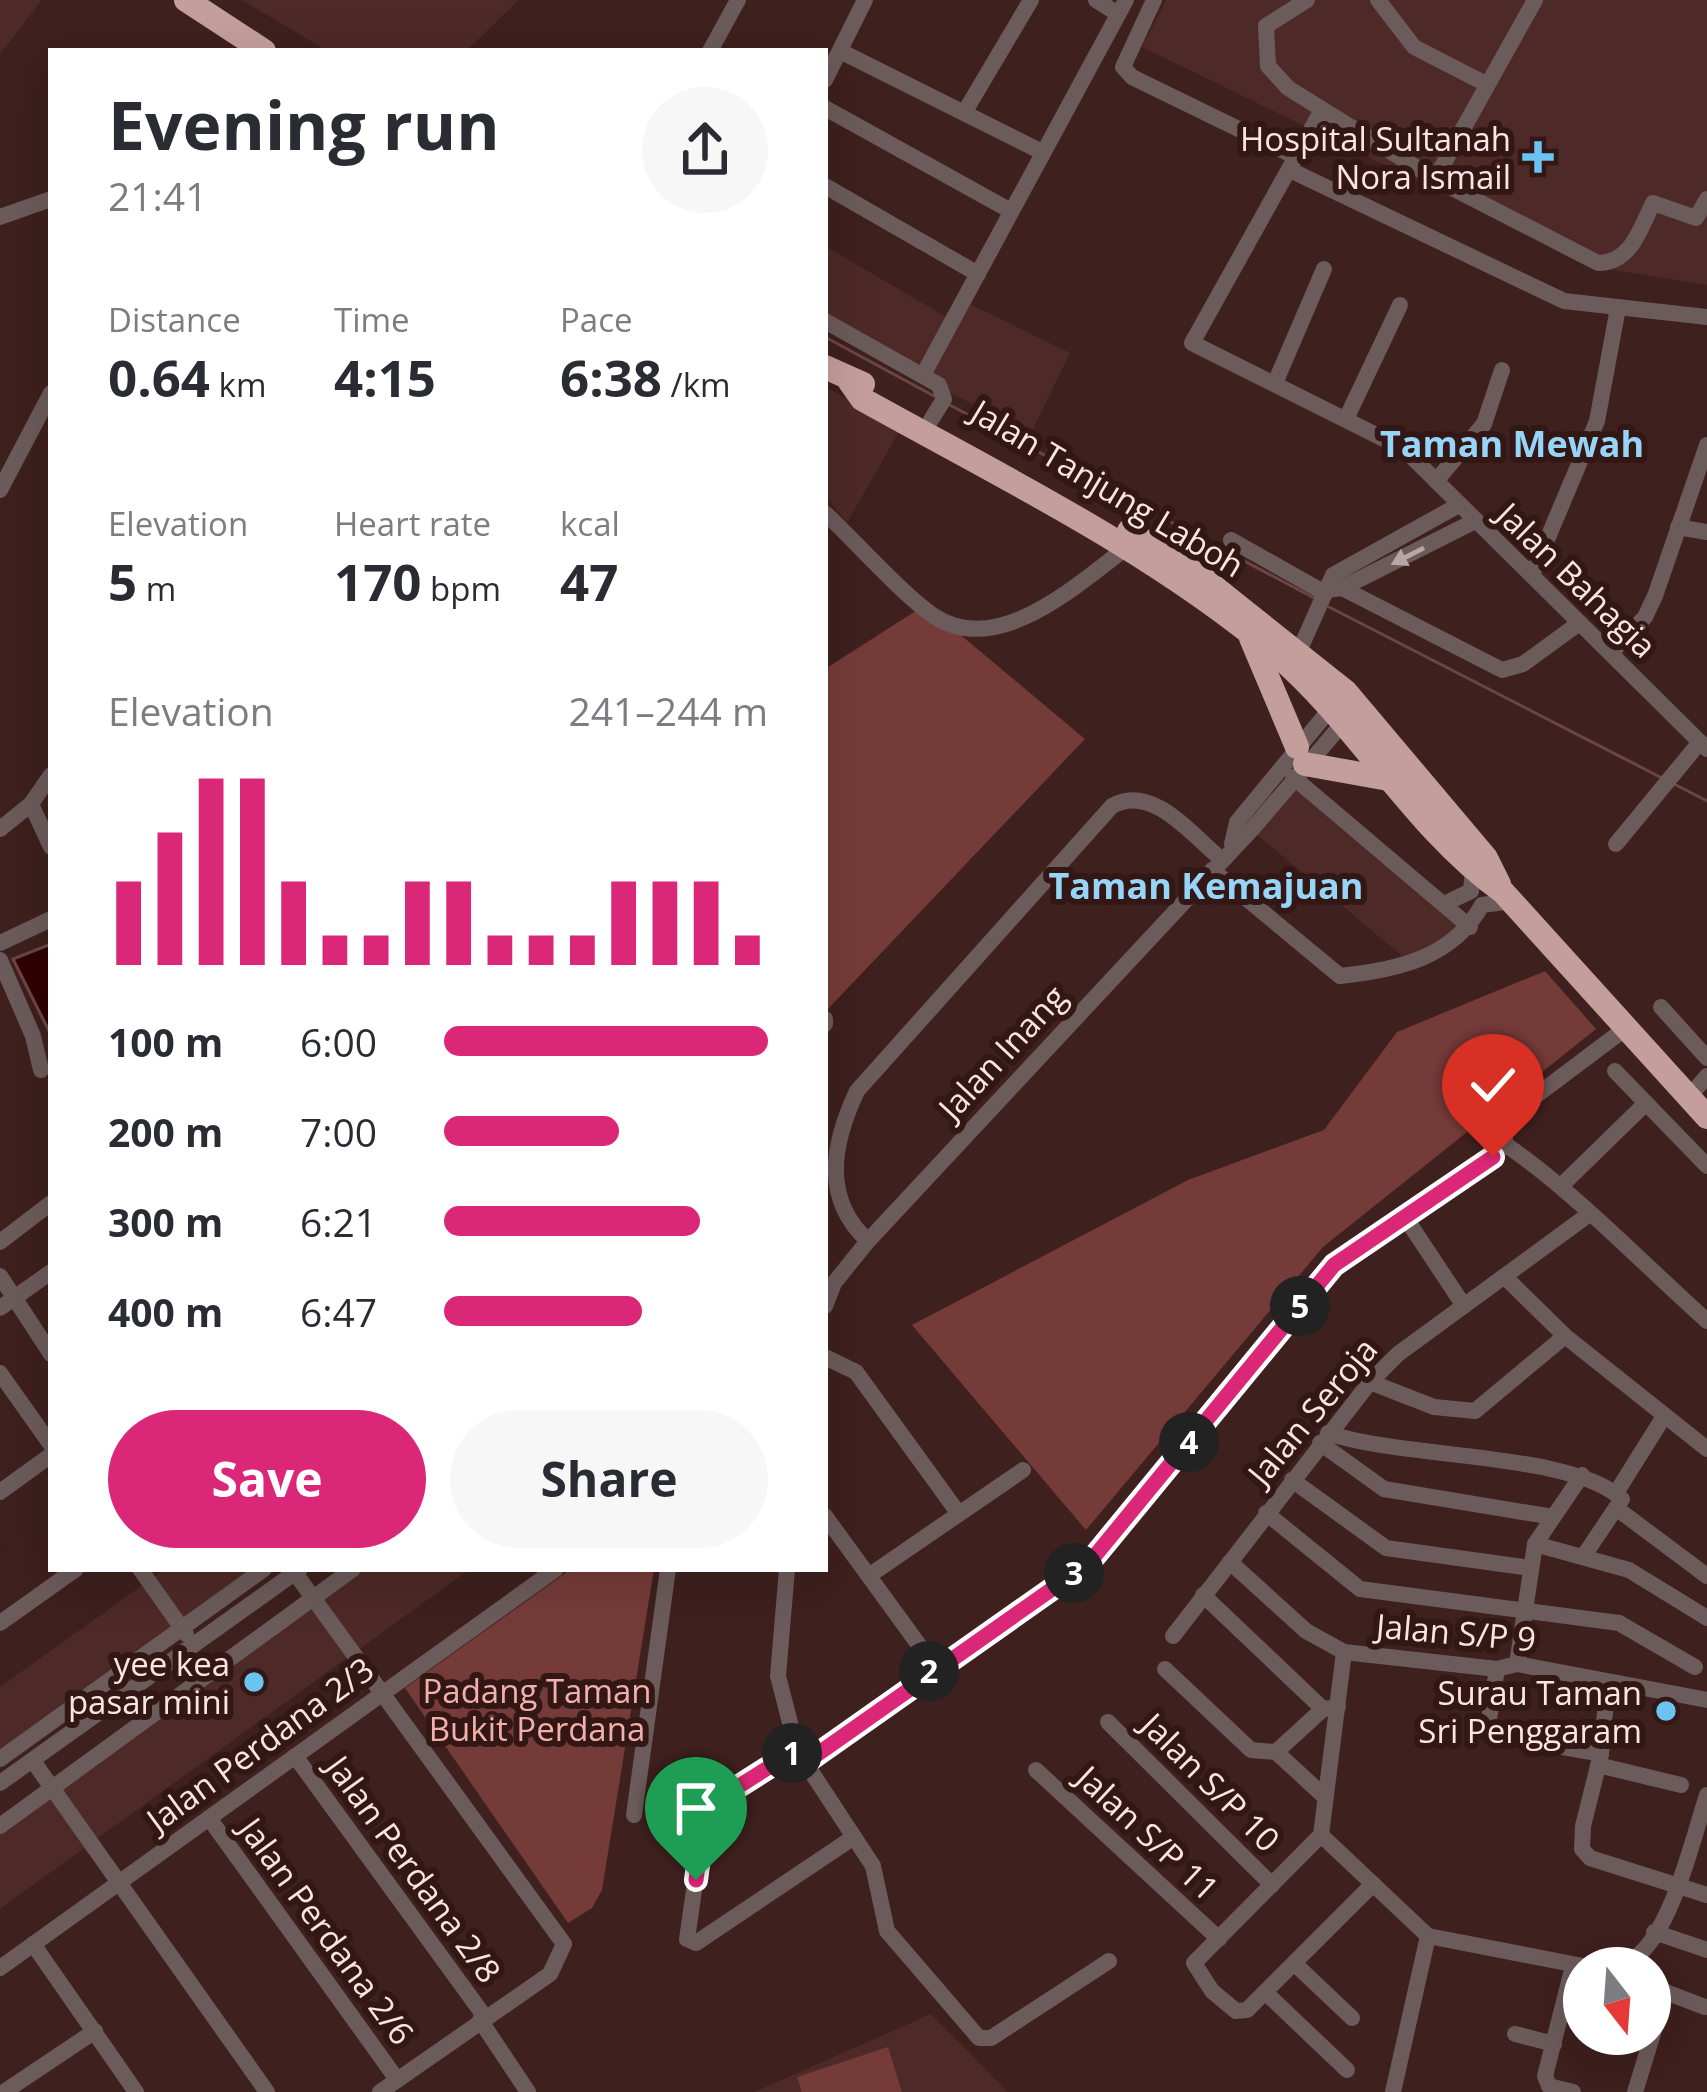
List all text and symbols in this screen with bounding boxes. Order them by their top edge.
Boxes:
text: Evening run [108,79,500,169]
button: share [642,87,768,213]
place label: Hospital Sultanah Nora Ismail [1240,116,1511,199]
marker: Hospital Sultanah Nora Ismail [1522,141,1554,173]
text: 21:41 [108,169,207,222]
text: Distance [108,297,241,342]
text: Time [334,297,410,342]
text: Pace [560,297,633,342]
text: 0.64 [108,342,210,412]
text: 4:15 [334,342,436,412]
text: 6:38 [560,342,662,412]
text: km [210,362,267,407]
text: /km [662,362,731,407]
street label: Jalan Tanjung Laboh [961,387,1253,587]
district label: Taman Mewah [1380,419,1644,468]
street label: Jalan Bahagia [1485,490,1667,668]
text: Elevation [108,501,248,546]
text: Heart rate [334,501,491,546]
text: kcal [560,501,620,546]
one-way arrow [1391,545,1426,565]
text: 5 [108,546,137,616]
text: 170 [334,546,421,616]
text: 47 [560,546,618,616]
text: m [137,566,176,611]
text: bpm [421,566,501,611]
text: Elevation [108,684,274,737]
text: 241–244 m [568,684,768,737]
district label: Taman Kemajuan [1048,861,1364,910]
street label: Jalan Inang [926,975,1076,1131]
text: 100 m [108,1015,223,1068]
text: 6:00 [300,1015,377,1068]
pin [1442,1034,1544,1157]
icon: check [1460,1052,1526,1118]
text: 200 m [108,1105,223,1158]
text: 7:00 [300,1105,377,1158]
text: 300 m [108,1195,223,1248]
text: 6:21 [300,1195,377,1248]
pin: 5 [1270,1276,1330,1336]
text: 5 [1291,1283,1309,1328]
text: 400 m [108,1285,223,1338]
text: 6:47 [300,1285,377,1338]
street label: Jalan Seroja [1235,1328,1387,1496]
button: Save [108,1410,426,1548]
button: Share [450,1410,768,1548]
pin: 4 [1159,1412,1219,1472]
text: 4 [1180,1419,1198,1464]
pin: 3 [1044,1543,1104,1603]
text: 3 [1065,1550,1083,1595]
street label: Jalan S/P 9 [1371,1602,1538,1661]
place label: yee kea pasar mini [68,1641,230,1724]
pin: 2 [899,1641,959,1701]
street label: Jalan Perdana 2/3 [135,1646,382,1843]
text: 2 [920,1648,938,1693]
park label: Padang Taman Bukit Perdana [422,1668,652,1751]
marker: yee kea pasar mini [241,1669,267,1695]
place label: Surau Taman Sri Penggaram [1418,1670,1642,1753]
marker: Surau Taman Sri Penggaram [1653,1698,1679,1724]
street label: Jalan S/P 10 [1130,1701,1290,1861]
pin: 1 [762,1723,822,1783]
text: 1 [783,1730,801,1775]
street label: Jalan Perdana 2/8 [315,1744,512,1991]
street label: Jalan S/P 11 [1065,1753,1229,1911]
pin [645,1757,747,1880]
icon: arrive [663,1775,729,1841]
street label: Jalan Perdana 2/6 [228,1806,425,2053]
north arrow [1563,1947,1671,2055]
map controls [1563,1947,1671,2055]

